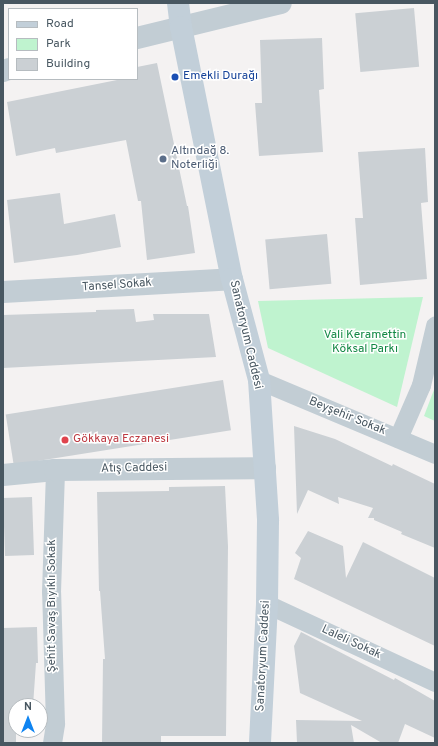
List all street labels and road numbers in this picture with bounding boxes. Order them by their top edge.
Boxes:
street label: Tansel Sokak [82,276,152,296]
street label: Sanatoryum Caddesi [225,279,265,391]
street label: Beyşehir Sokak [306,395,388,439]
street label: Atış Caddesi [101,461,167,477]
street label: Şehit Savaş Bıyıklı Sokak [46,539,60,673]
street label: Sanatoryum Caddesi [254,600,274,712]
street label: Laleli Sokak [319,623,383,663]

